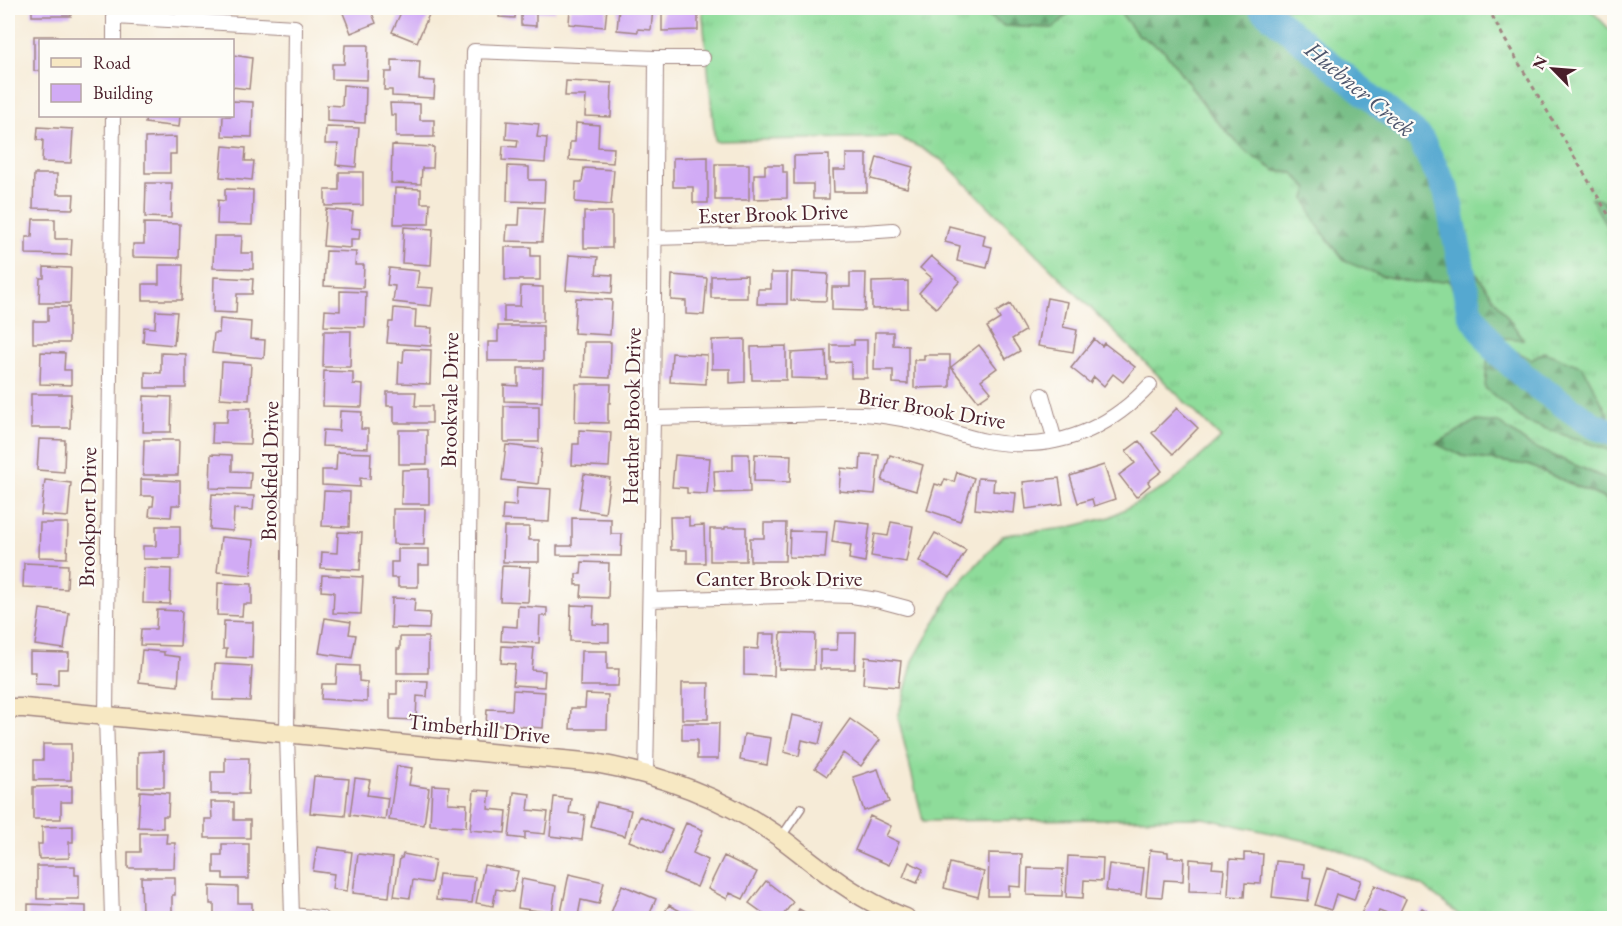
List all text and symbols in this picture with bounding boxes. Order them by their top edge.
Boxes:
water label: Huebner Creek [1298,33,1422,144]
legend [39,39,234,117]
north arrow [1523,39,1583,99]
text: Road [93,51,132,74]
text: N [1528,53,1552,73]
text: Building [93,81,153,104]
street label: Ester Brook Drive [697,196,849,231]
street label: Heather Brook Drive [615,327,648,505]
street label: Brookvale Drive [434,332,465,468]
street label: Brier Brook Drive [856,381,1008,436]
street label: Brookfield Drive [254,400,285,541]
street label: Brookport Drive [72,446,103,587]
street label: Canter Brook Drive [696,564,863,593]
street label: Timberhill Drive [406,707,552,750]

